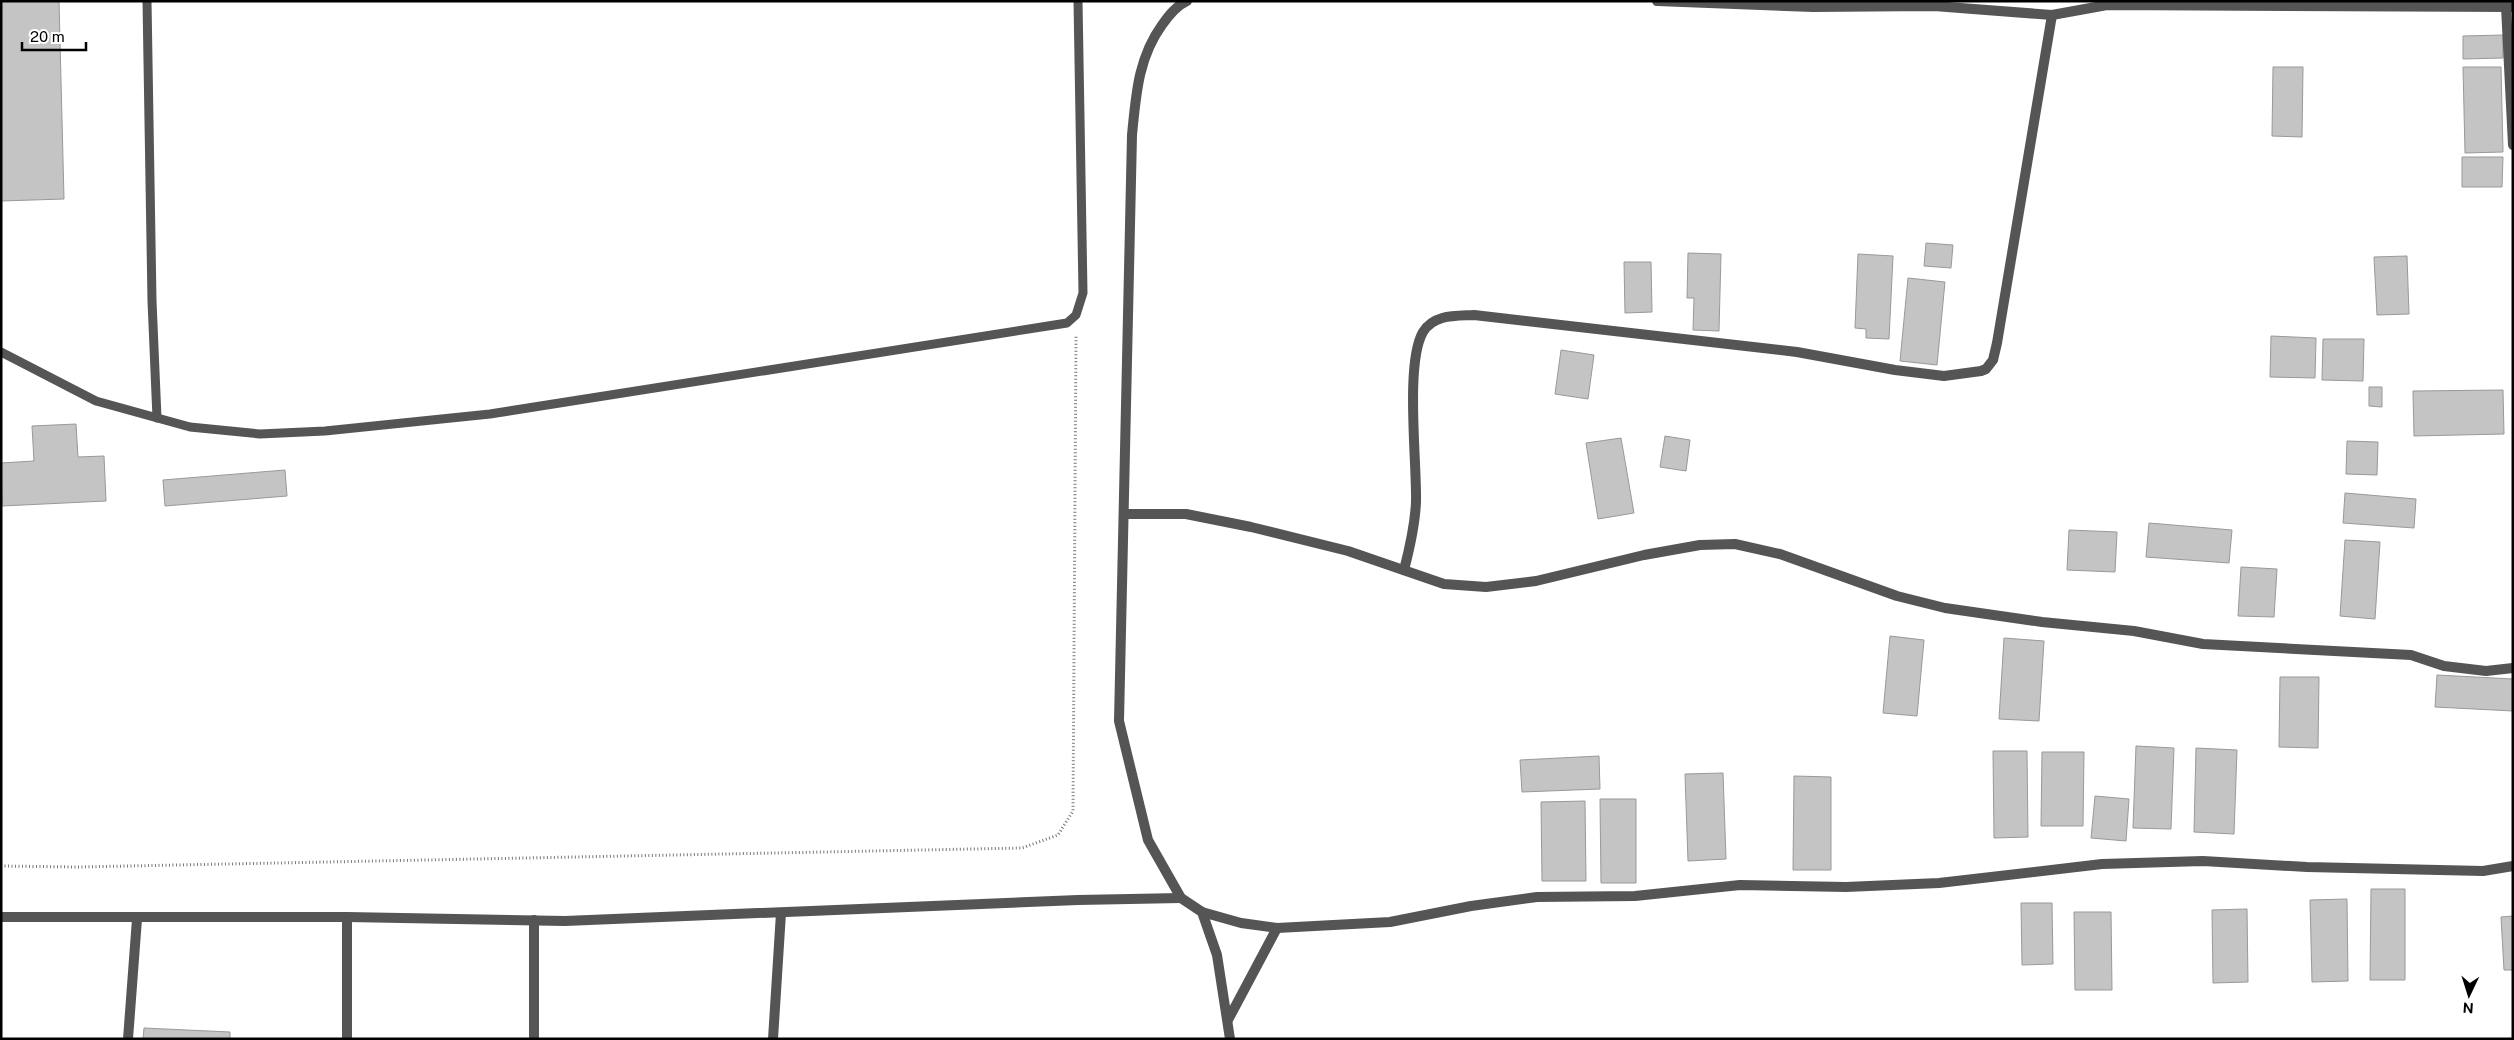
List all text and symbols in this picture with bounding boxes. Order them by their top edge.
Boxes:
scale bar [22,20,86,52]
text: 20 m [30,28,65,45]
north arrow [2444,970,2494,1020]
text: N [2462,1000,2474,1016]

